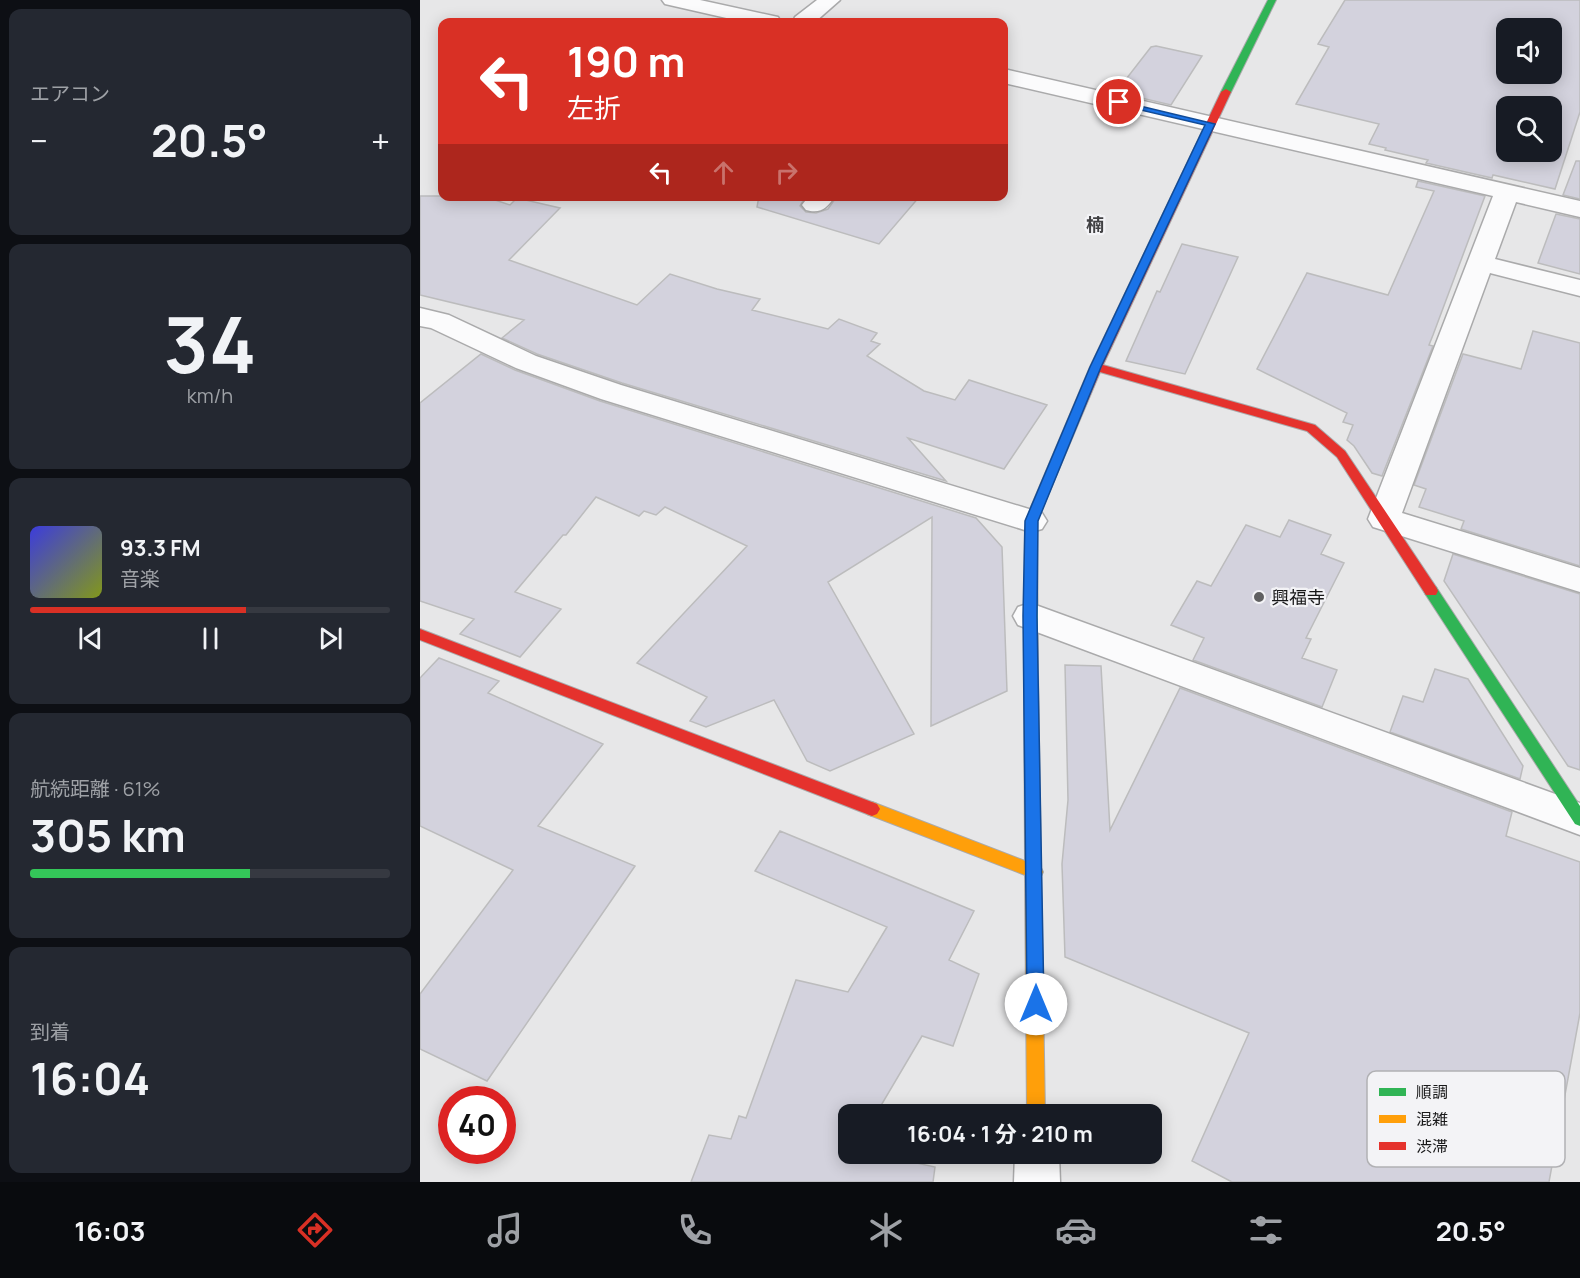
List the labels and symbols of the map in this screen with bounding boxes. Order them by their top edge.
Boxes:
pin [1093,76,1144,127]
district label: 楠 [1086,212,1104,236]
place label: 興福寺 [1271,585,1325,609]
marker: 興福寺 [1252,590,1266,604]
position arrow [1004,972,1068,1036]
legend [1367,1071,1565,1167]
text: 順調 [1416,1081,1448,1103]
speed limit sign: 40 [438,1086,516,1164]
text: 混雑 [1416,1108,1448,1130]
text: 渋滞 [1416,1135,1448,1157]

